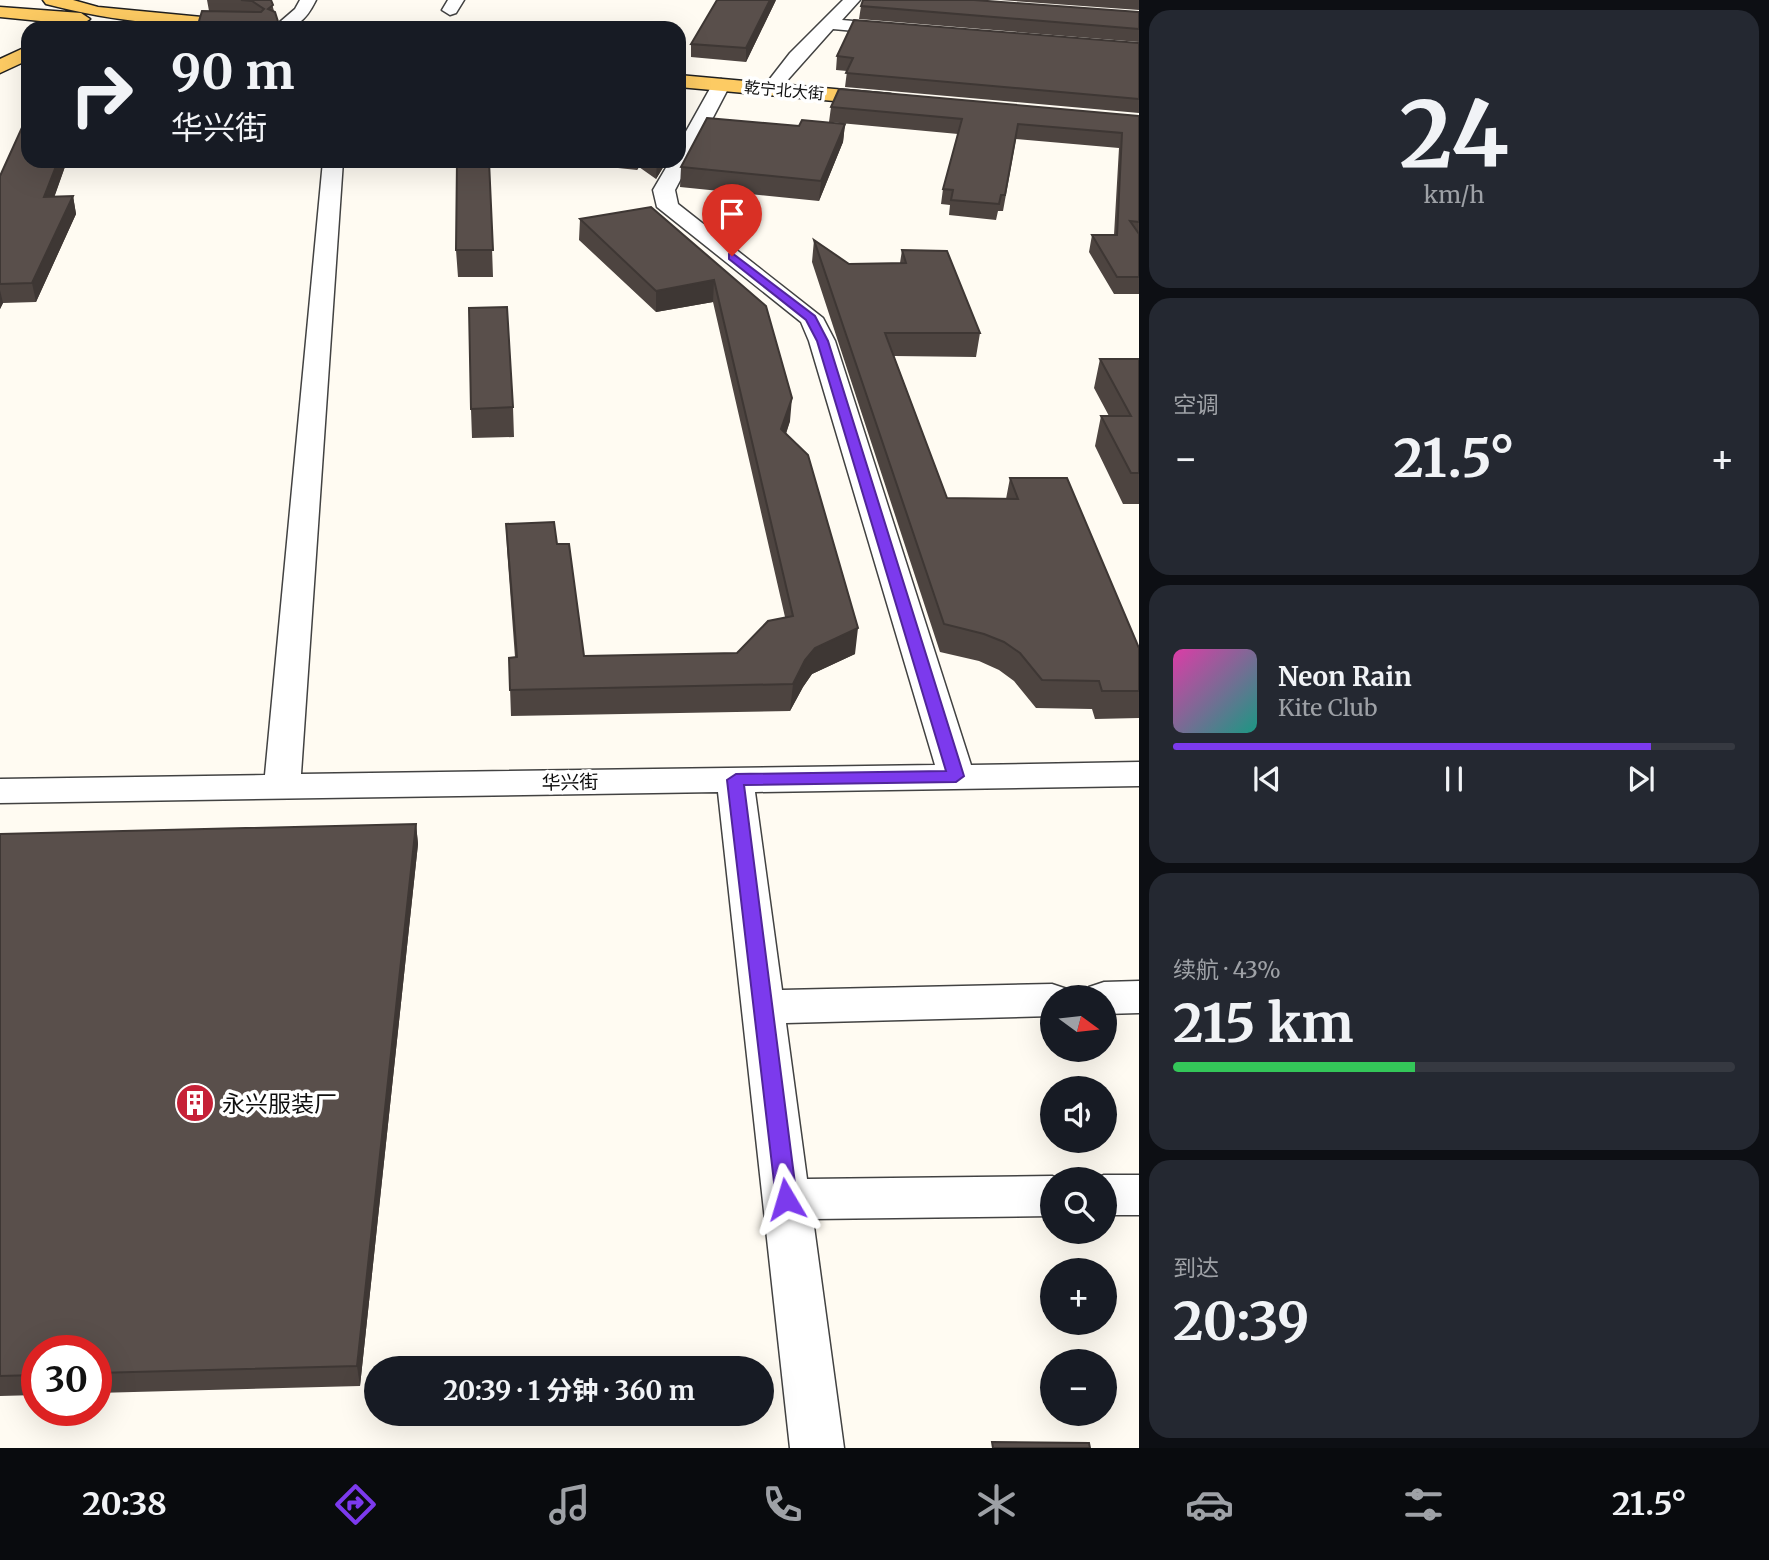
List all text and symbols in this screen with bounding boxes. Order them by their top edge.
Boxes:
text: 90 m [171,41,295,102]
icon: right [56,49,147,140]
street label: 乾宁北大街 [743,77,825,103]
text: 24 [1399,77,1509,192]
text: 华兴街 [171,108,267,148]
text: km/h [1424,180,1484,209]
pin [702,184,762,256]
icon: arrive [713,195,751,233]
text: 空调 [1173,390,1219,419]
text: 21.5° [1393,426,1515,491]
text: − [1173,435,1198,482]
text: + [1710,435,1735,482]
text: Neon Rain [1278,660,1412,693]
text: Kite Club [1278,693,1377,722]
icon: previous [1248,760,1286,798]
icon: pause [1435,760,1473,798]
icon: next [1622,760,1660,798]
street label: 华兴街 [541,770,599,794]
text: 续航 · 43% [1173,955,1281,984]
north arrow [1040,985,1116,1062]
map controls [1040,985,1117,1426]
text: 215 km [1173,991,1354,1056]
button: sound [1040,1076,1117,1153]
building icon: 永兴服装厂 [174,1082,216,1124]
place label: 永兴服装厂 [222,1089,337,1118]
position arrow [749,1162,823,1236]
button: search [1040,1167,1117,1244]
text: 到达 [1173,1253,1219,1282]
button: + [1040,1258,1117,1335]
text: 20:39 [1173,1289,1309,1354]
speed limit sign: 30 [21,1335,112,1426]
button: − [1040,1349,1117,1426]
text: 20:39 · 1 分钟 · 360 m [443,1374,695,1407]
icon: directions [331,1480,380,1529]
icon: music [545,1480,594,1529]
icon: phone [758,1480,807,1529]
icon: climate [972,1480,1021,1529]
icon: car [1185,1480,1234,1529]
icon: filters [1399,1480,1448,1529]
text: 20:38 [82,1484,167,1524]
text: 21.5° [1612,1484,1687,1524]

